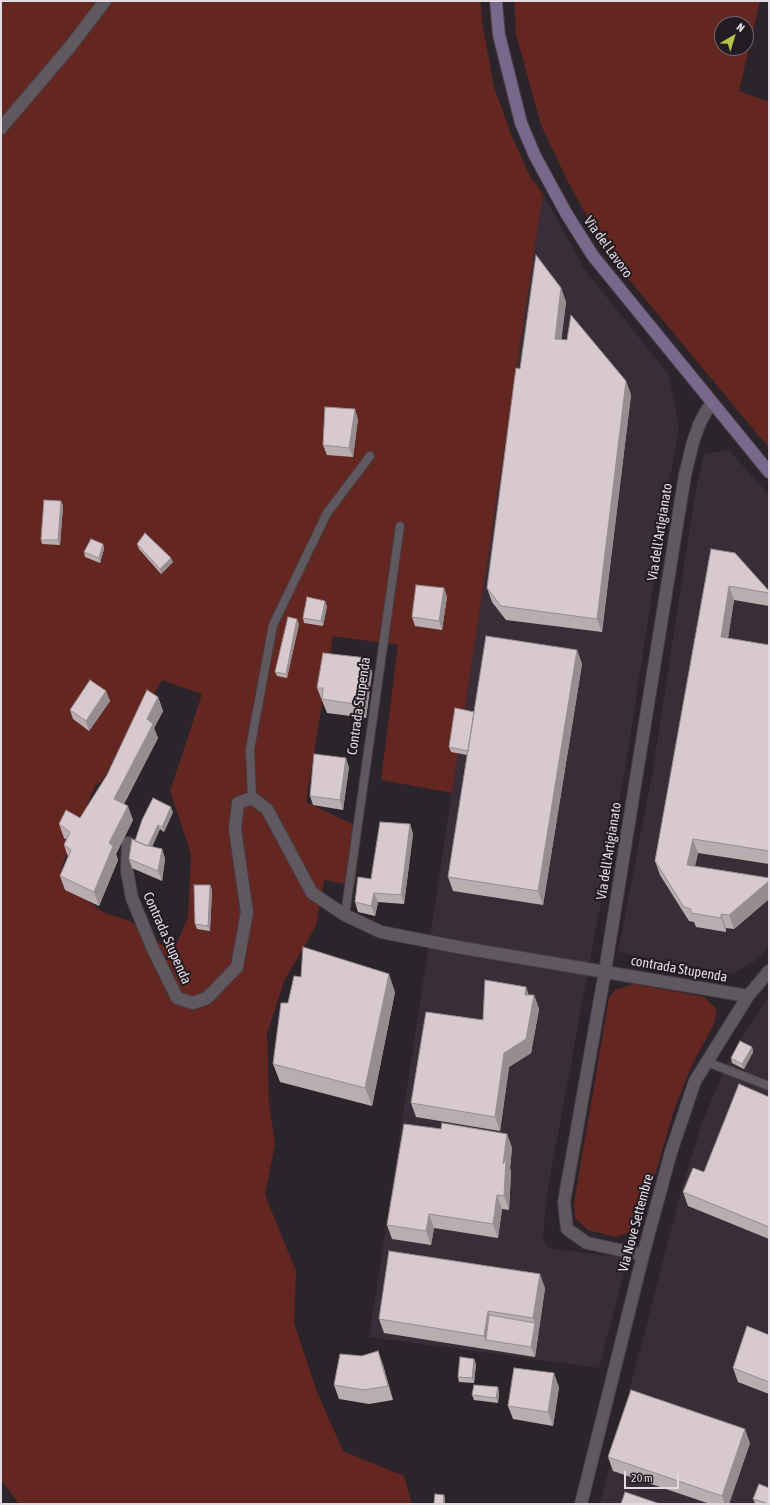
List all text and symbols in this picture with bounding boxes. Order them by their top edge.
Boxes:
north arrow [714,16,754,56]
text: N [735,21,747,34]
street label: Via del Lavoro [580,213,636,281]
street label: Via dell'Artigianato [644,482,676,582]
street label: Contrada Stupenda [344,656,374,756]
street label: Via dell'Artigianato [593,801,625,901]
street label: Contrada Stupenda [139,889,195,987]
street label: contrada Stupenda [629,952,729,986]
street label: Via Nove Settembre [615,1172,657,1274]
scale bar [626,1463,681,1489]
text: 20 m [631,1471,653,1485]

